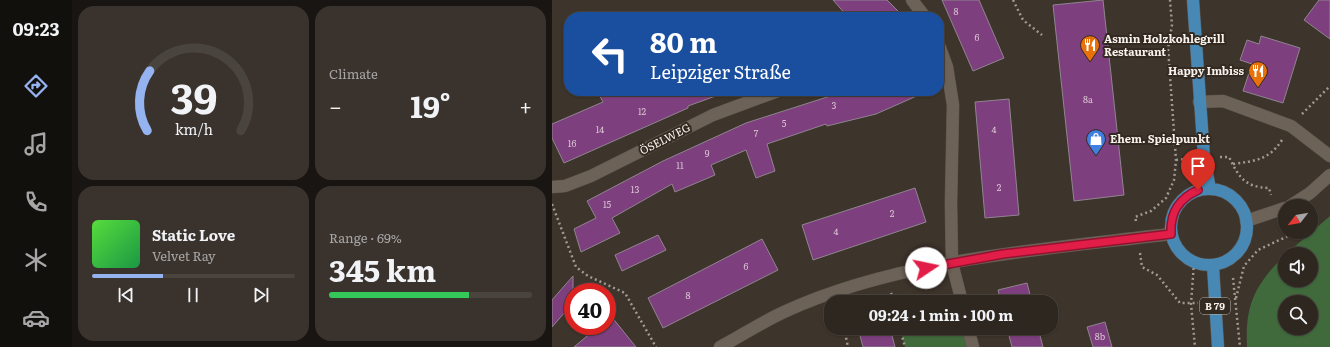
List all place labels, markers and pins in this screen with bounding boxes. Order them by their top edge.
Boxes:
place label: Asmin Holzkohlegrill Restaurant [1104,30,1225,59]
restaurant icon: Asmin Holzkohlegrill Restaurant [1079,34,1101,62]
restaurant icon: Happy Imbiss [1247,60,1269,88]
place label: Happy Imbiss [1168,62,1244,78]
shop icon: Ehem. Spielpunkt [1085,128,1107,156]
place label: Ehem. Spielpunkt [1110,130,1210,146]
pin [1181,149,1215,190]

